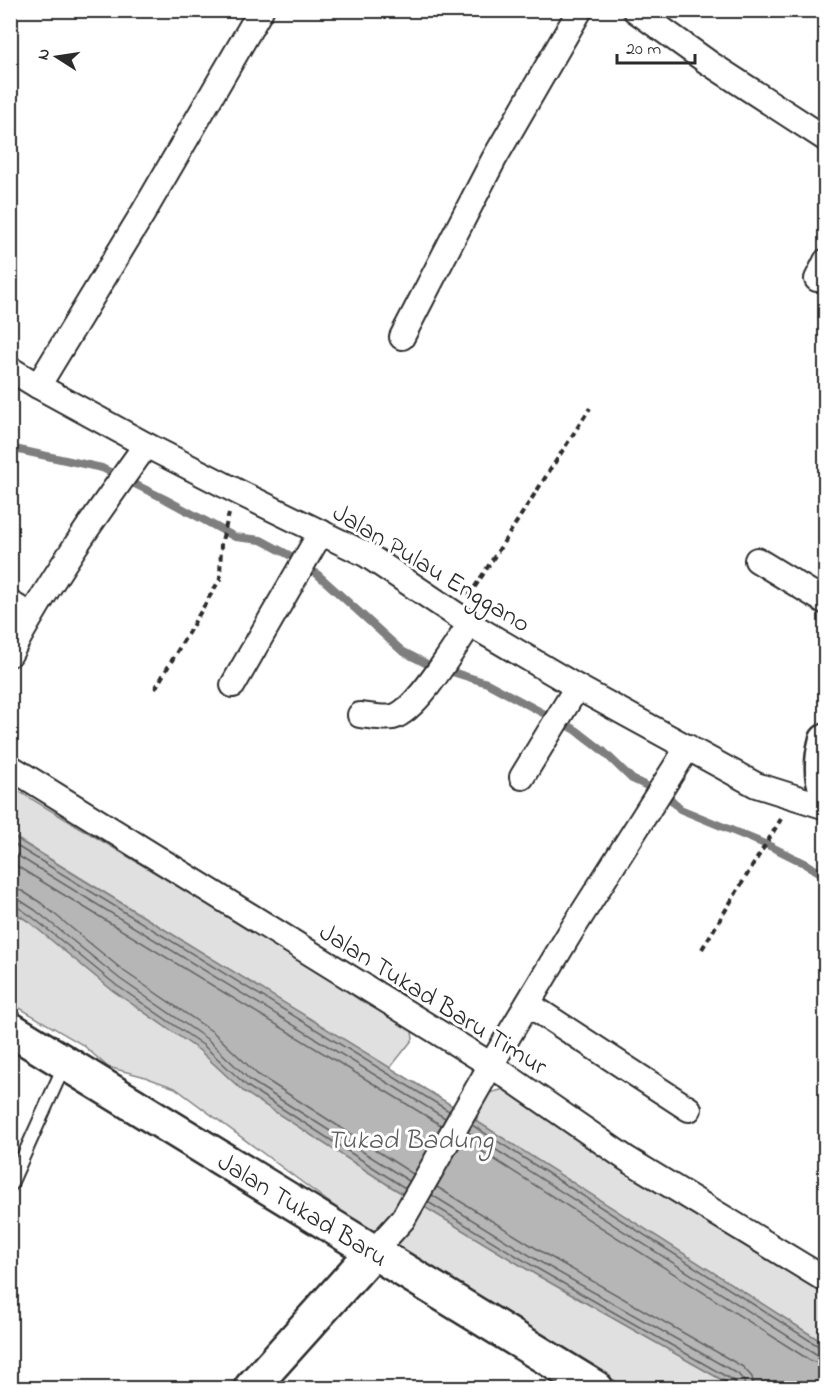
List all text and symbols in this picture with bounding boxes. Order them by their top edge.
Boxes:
north arrow [27,27,87,87]
scale bar [617,27,695,65]
text: 20 m [626,37,661,63]
text: N [31,46,57,62]
street label: Jalan Pulau Enggano [324,495,537,644]
street label: Jalan Tukad Baru Timur [311,915,555,1087]
water label: Tukad Badung [327,1122,494,1162]
street label: Jalan Tukad Baru [209,1144,394,1278]

